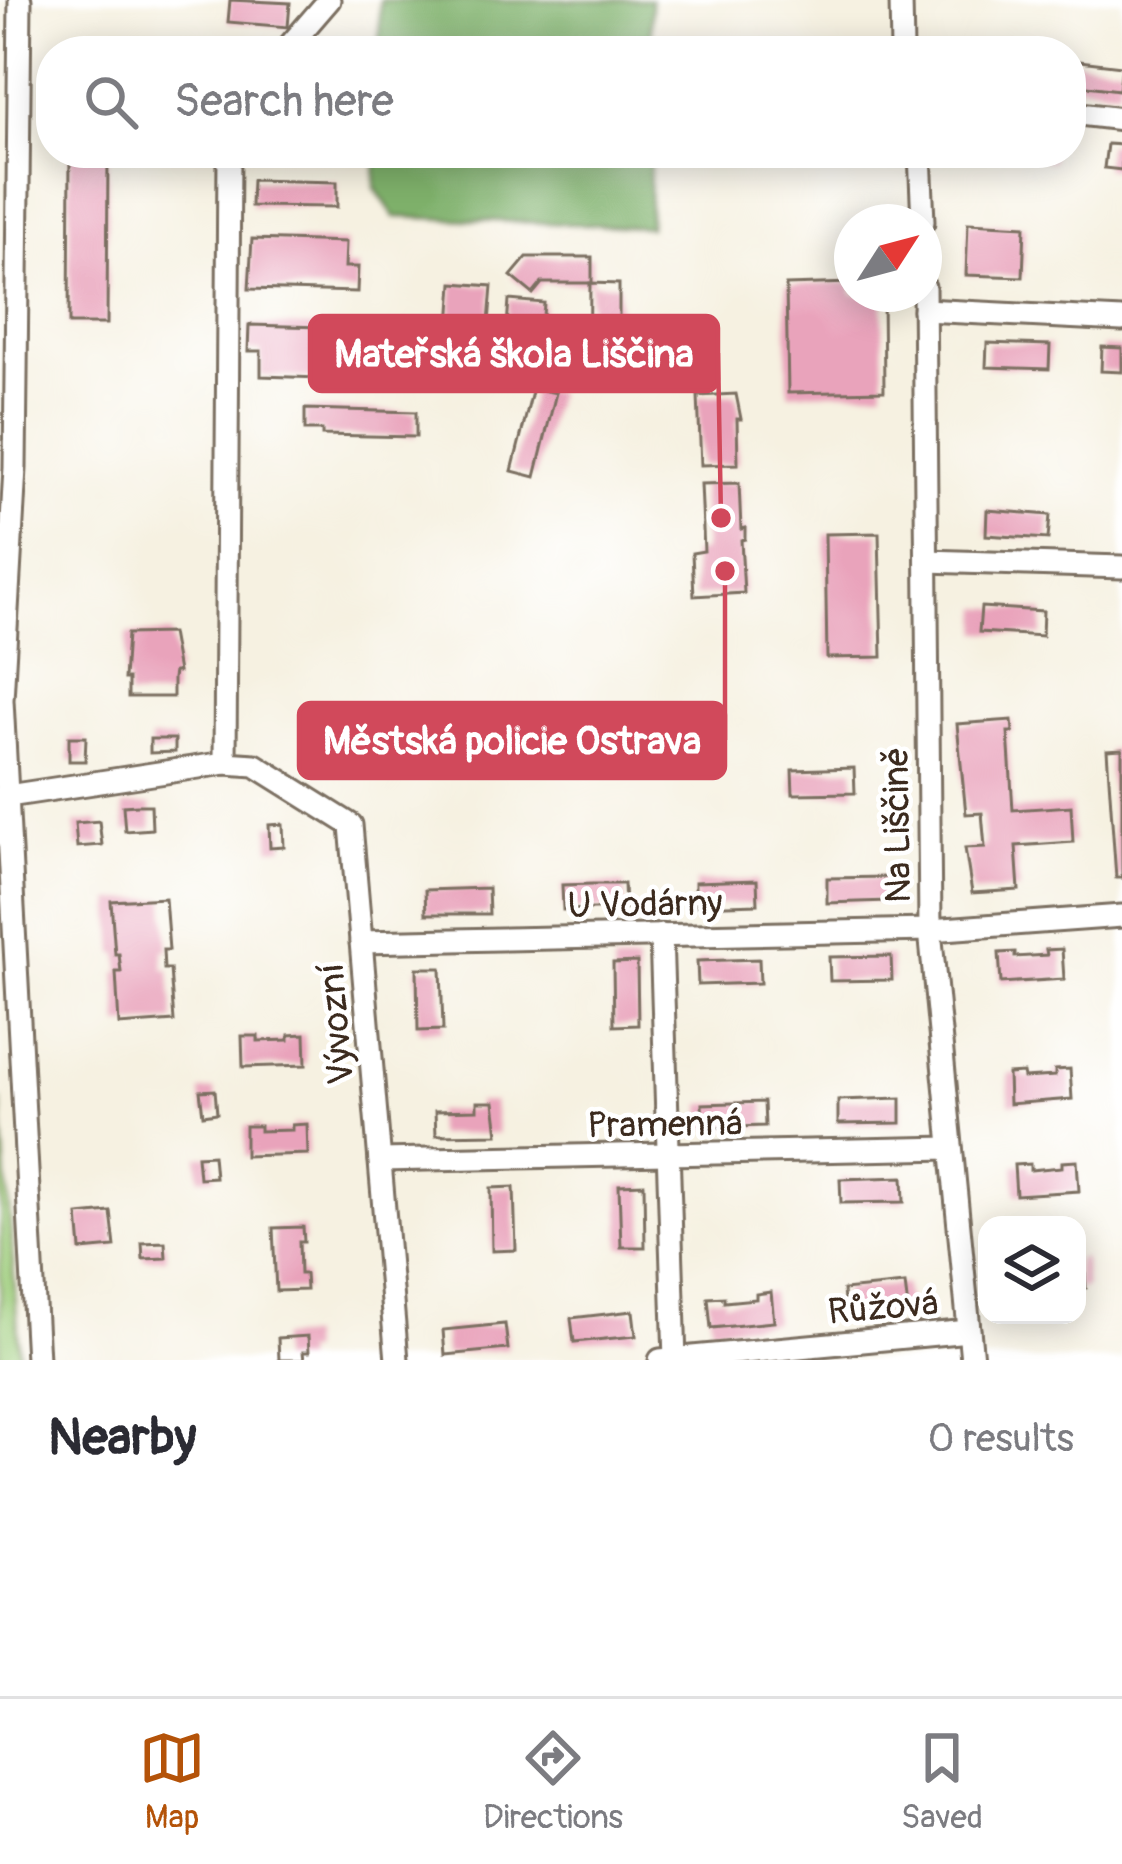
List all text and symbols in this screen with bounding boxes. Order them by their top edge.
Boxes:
search box [36,36,1086,168]
icon: search [78,69,144,135]
text: Search here [174,74,394,130]
north arrow [834,204,942,312]
callout: Mateřská škola Liščina [310,316,718,391]
text: Mateřská škola Liščina [334,330,694,379]
callout: Městská policie Ostrava [299,703,725,778]
text: Městská policie Ostrava [323,717,701,766]
street label: Na Liščině [874,747,921,903]
street label: U Vodárny [567,881,723,928]
street label: Vývozní [309,961,364,1086]
street label: Pramenná [587,1101,743,1148]
map controls [978,1216,1086,1324]
button: layers [978,1216,1086,1324]
street label: Růžová [826,1280,940,1335]
text: Nearby [48,1406,196,1470]
text: 0 results [928,1414,1074,1463]
tab: Map [139,1725,205,1838]
tab: Directions [483,1725,623,1838]
tab: Saved [901,1725,983,1838]

